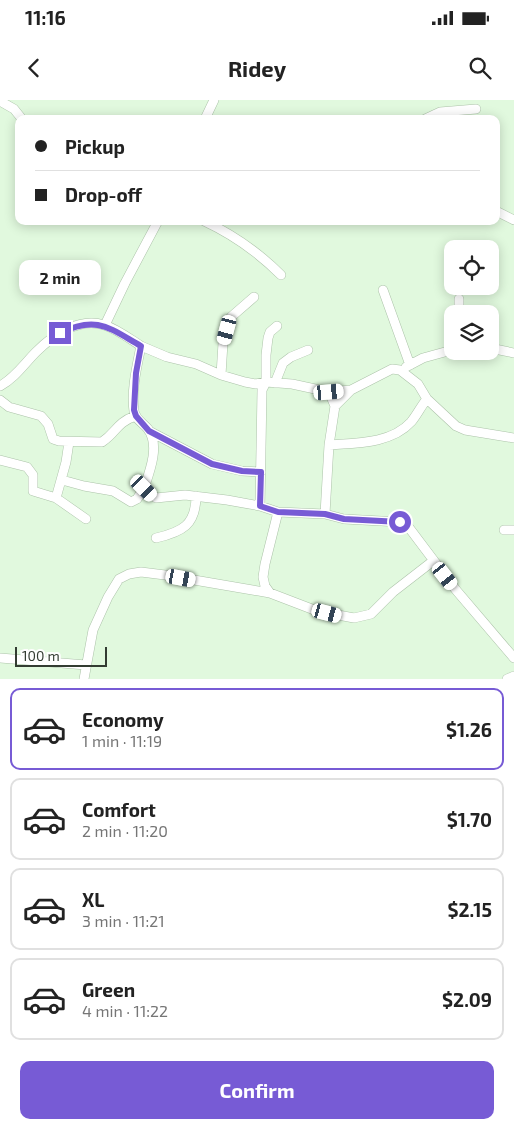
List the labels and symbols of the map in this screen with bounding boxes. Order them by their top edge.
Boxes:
callout: 2 min [19,260,101,296]
car [215,314,238,346]
route end [49,322,71,344]
car [313,383,344,401]
car [128,472,159,504]
route start [389,511,411,533]
car [429,560,460,592]
car [164,568,197,588]
car [310,602,343,624]
scale bar [15,644,108,667]

